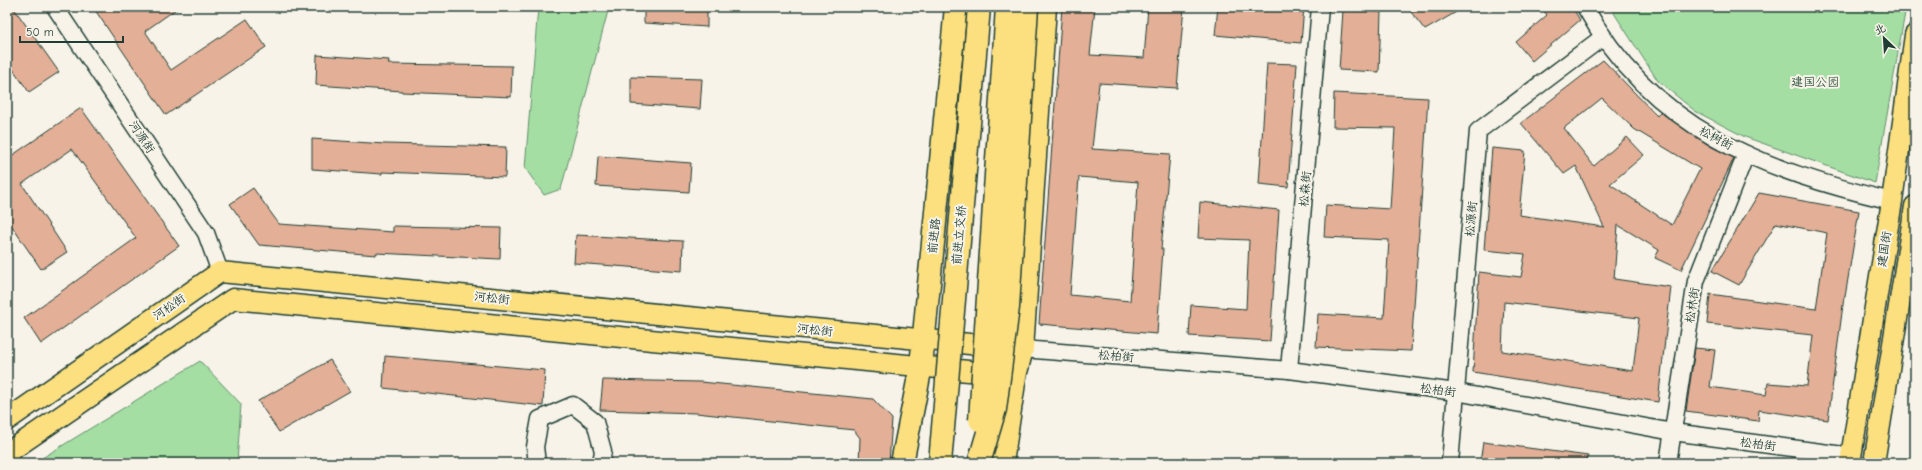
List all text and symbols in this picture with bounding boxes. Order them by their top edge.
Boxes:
scale bar [20,18,123,44]
north arrow [1864,18,1904,58]
text: 北 [1872,21,1888,38]
text: 50 m [26,25,54,39]
park label: 建国公园 [1791,75,1839,89]
street label: 河源街 [126,118,158,156]
street label: 松树街 [1697,123,1735,153]
street label: 松森街 [1296,170,1314,208]
street label: 松源街 [1462,200,1480,238]
street label: 前进立交桥 [949,204,969,266]
street label: 前进路 [925,217,943,255]
street label: 建国街 [1874,230,1894,268]
street label: 松林街 [1682,286,1702,324]
street label: 河松街 [473,289,511,307]
street label: 河松街 [150,291,188,323]
street label: 河松街 [796,321,834,339]
street label: 松柏街 [1097,347,1135,365]
street label: 松柏街 [1419,381,1457,399]
street label: 松柏街 [1739,435,1777,453]

